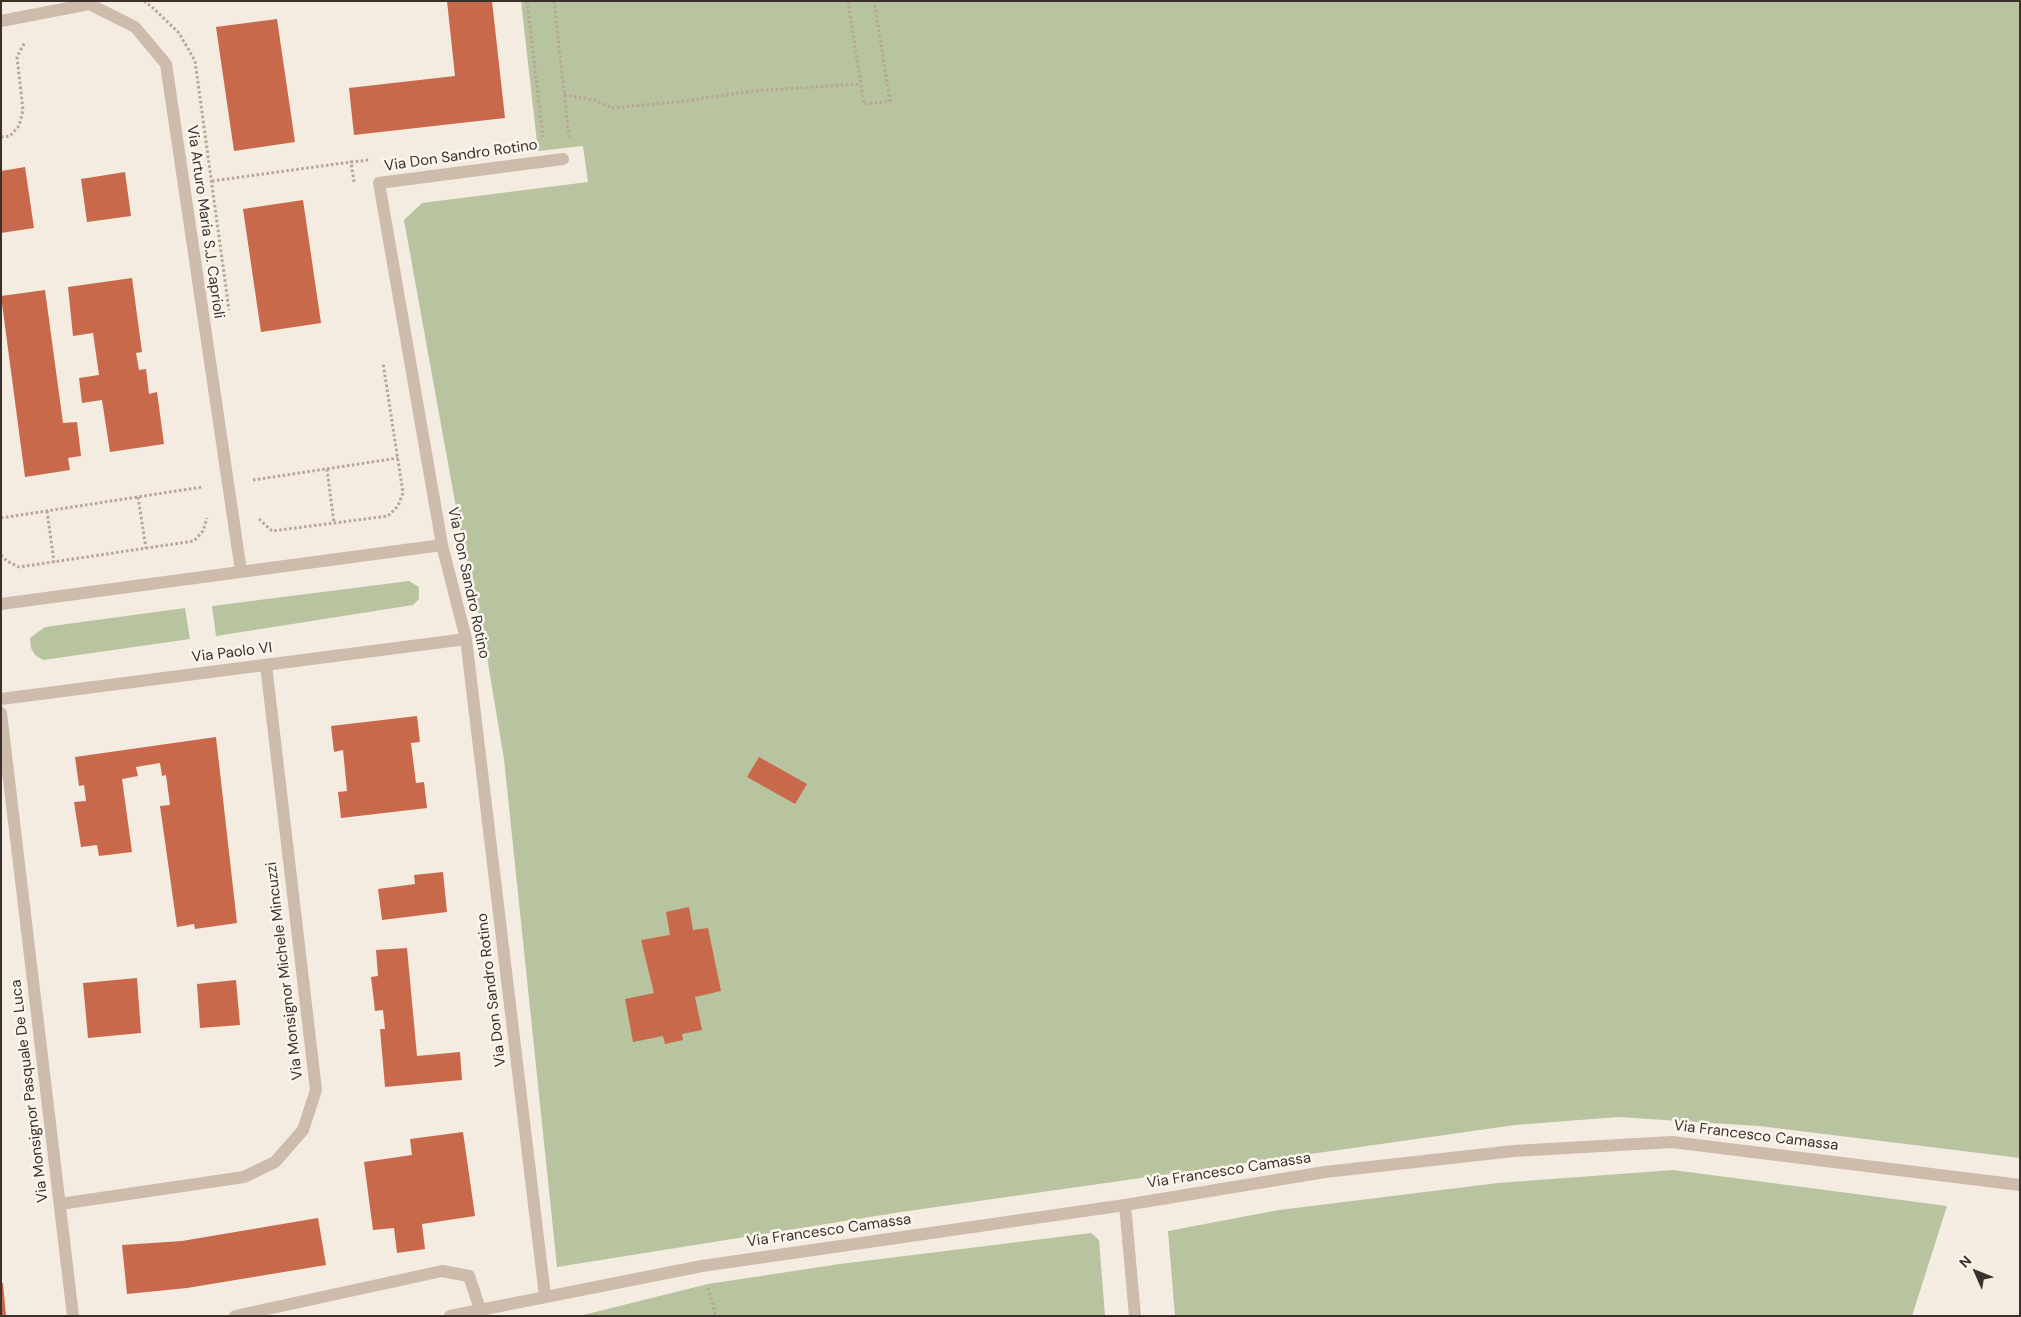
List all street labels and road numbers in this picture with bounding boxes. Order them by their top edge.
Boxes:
street label: Via Arturo Maria S.J. Caprioli [183,124,227,320]
street label: Via Don Sandro Rotino [383,136,539,176]
street label: Via Don Sandro Rotino [443,505,493,661]
street label: Via Paolo VI [191,639,273,667]
street label: Via Monsignor Michele Mincuzzi [263,861,307,1081]
street label: Via Don Sandro Rotino [474,912,510,1068]
street label: Via Monsignor Pasquale De Luca [7,978,53,1204]
street label: Via Francesco Camassa [1673,1117,1839,1155]
street label: Via Francesco Camassa [1146,1149,1312,1193]
street label: Via Francesco Camassa [746,1211,912,1251]

